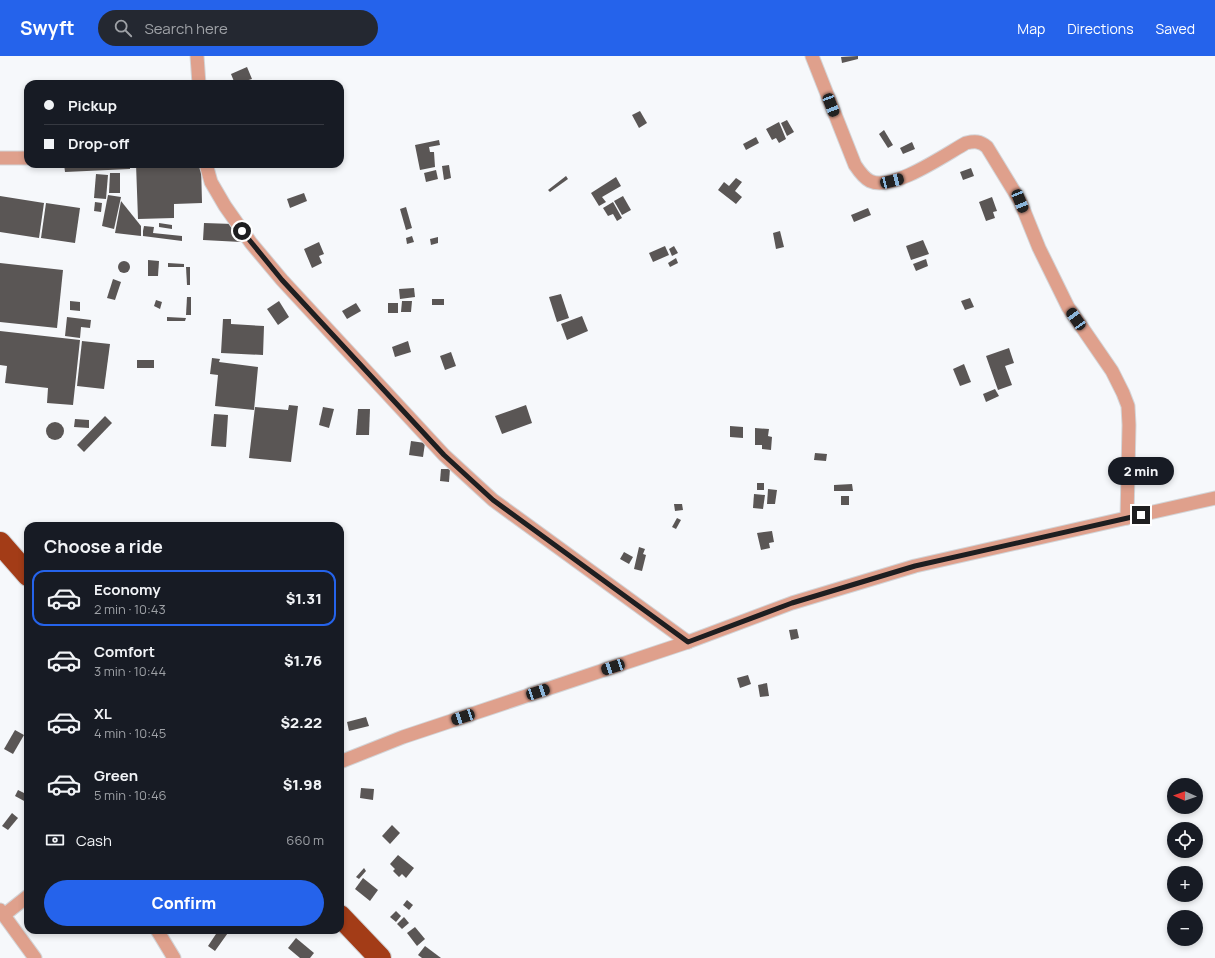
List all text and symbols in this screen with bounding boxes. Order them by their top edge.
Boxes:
search box [98,10,378,46]
text: Swyft [20,15,74,41]
icon: search [112,17,134,39]
text: Search here [144,18,228,39]
text: Map [1017,19,1045,38]
text: Directions [1067,19,1134,38]
text: Saved [1156,19,1195,38]
car [821,92,841,118]
text: Pickup [68,95,117,116]
text: Drop-off [68,133,129,154]
car [879,172,905,190]
car [1010,188,1030,214]
route start [233,222,251,240]
car [1064,306,1088,332]
callout: 2 min [1108,457,1174,485]
text: 2 min [1124,462,1158,480]
route end [1132,506,1150,524]
text: Choose a ride [44,534,163,558]
text: Economy [94,579,161,600]
icon: car [46,580,82,616]
text: $1.31 [286,588,322,609]
text: 2 min · 10:43 [94,600,166,618]
text: Comfort [94,641,155,662]
icon: car [46,642,82,678]
text: $1.76 [284,650,322,671]
car [600,658,626,676]
text: 3 min · 10:44 [94,662,166,680]
car [525,683,551,701]
text: XL [94,703,112,724]
icon: car [46,704,82,740]
car [450,708,476,726]
text: $2.22 [280,712,322,733]
text: 4 min · 10:45 [94,724,166,742]
text: Green [94,765,138,786]
icon: car [46,766,82,802]
text: $1.98 [283,774,322,795]
north arrow [1167,778,1203,814]
map controls [1167,778,1203,946]
text: 5 min · 10:46 [94,786,167,804]
button: locate [1167,822,1203,858]
icon: cash [44,829,66,851]
text: Cash [76,830,112,851]
text: 660 m [286,831,324,849]
button: + [1167,866,1203,902]
button: Confirm [44,880,324,926]
button: − [1167,910,1203,946]

